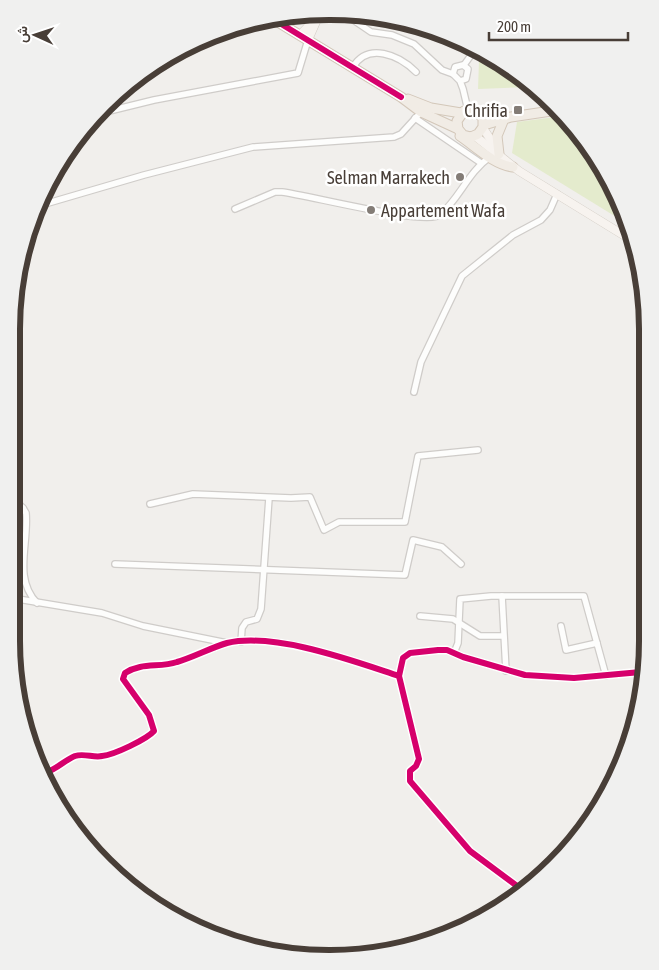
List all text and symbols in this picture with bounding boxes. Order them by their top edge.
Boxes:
north arrow [10,10,60,60]
scale bar [489,10,628,42]
text: 200 m [497,18,531,35]
text: ش [14,25,31,43]
place label: Chrifia [464,100,508,121]
marker: Chrifia [512,104,524,116]
place label: Selman Marrakech [327,167,450,188]
marker: Selman Marrakech [454,171,466,183]
place label: Appartement Wafa [381,200,505,221]
marker: Appartement Wafa [365,204,377,216]

